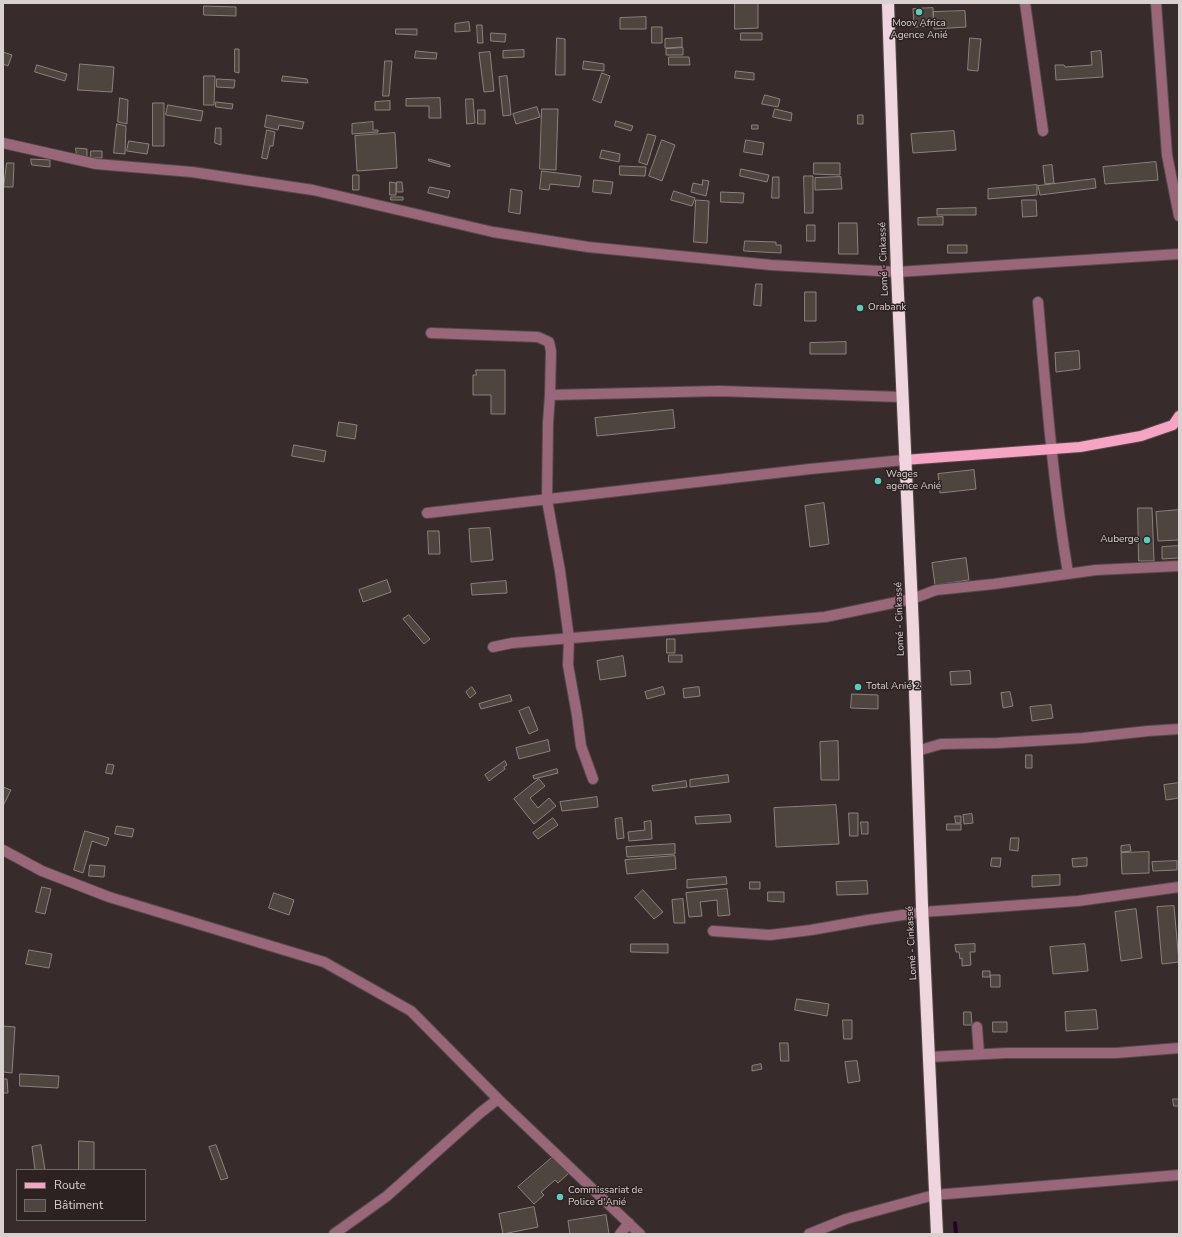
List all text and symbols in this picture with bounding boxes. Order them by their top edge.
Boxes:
marker: Moov Africa Agence Anié [914,7,924,17]
place label: Moov Africa Agence Anié [890,18,948,42]
street label: Lomé - Cinkassé [877,222,891,296]
place label: Orabank [868,302,906,314]
marker: Orabank [855,303,865,313]
place label: Wages agence Anié [886,469,941,492]
marker: Wages agence Anié [873,476,883,486]
place label: Auberge [1100,534,1139,546]
marker: Auberge [1142,535,1152,545]
street label: Lomé - Cinkassé [893,582,907,656]
place label: Total Anié 2 [866,681,920,693]
marker: Total Anié 2 [853,682,863,692]
street label: Lomé - Cinkassé [904,906,920,980]
legend [16,1169,146,1221]
text: Route [54,1177,86,1193]
place label: Commissariat de Police d'Anié [568,1185,643,1208]
marker: Commissariat de Police d'Anié [555,1192,565,1202]
text: Bâtiment [54,1197,103,1213]

